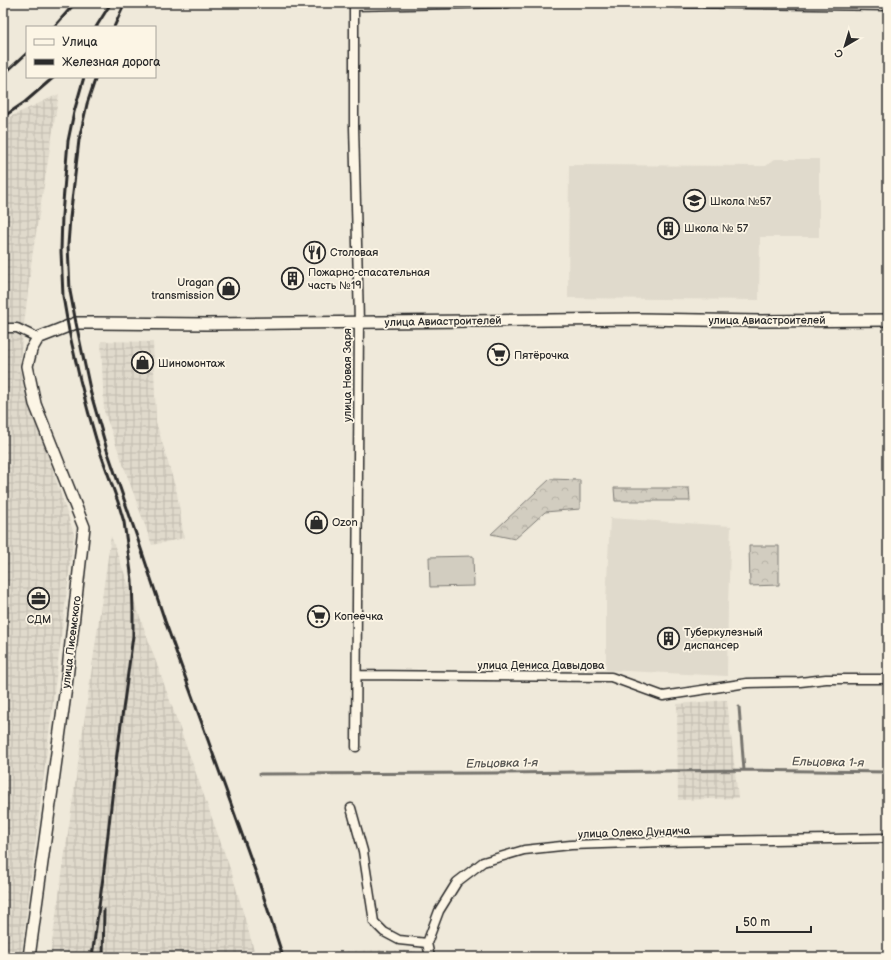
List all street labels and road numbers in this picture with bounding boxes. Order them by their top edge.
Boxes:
street label: улица Авиастроителей [384,314,502,329]
street label: улица Авиастроителей [709,314,825,327]
street label: улица Новая Заря [341,328,354,422]
street label: улица Писемского [59,595,84,689]
street label: улица Дениса Давыдова [477,659,605,672]
street label: улица Олеко Дундича [578,824,691,841]

